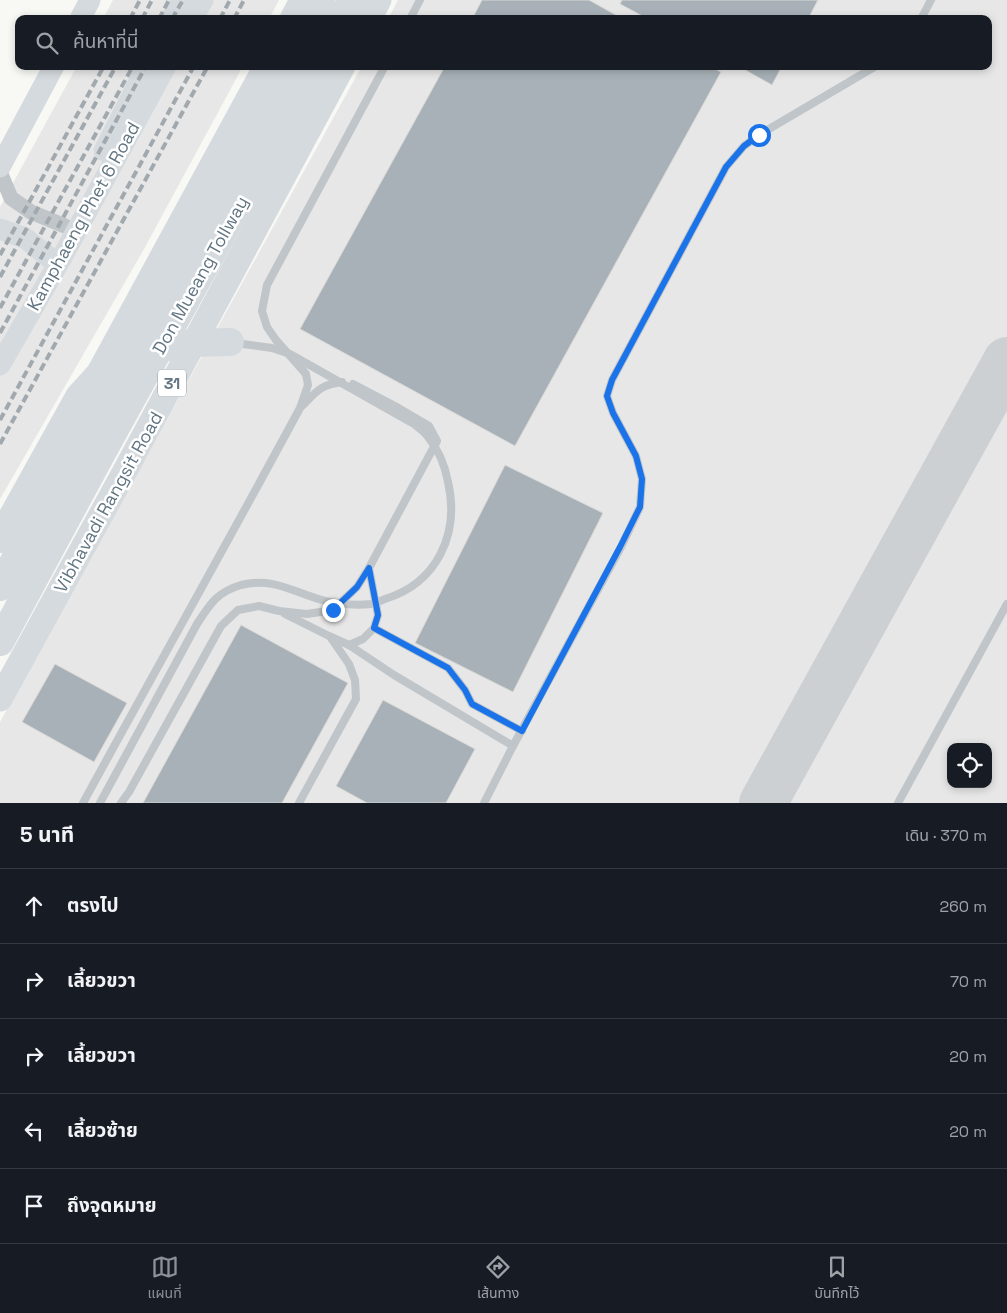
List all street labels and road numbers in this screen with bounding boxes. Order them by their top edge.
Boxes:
street label: Kamphaeng Phet 6 Road [21,118,145,314]
street label: Don Mueang Tollway [147,192,253,358]
road number: 31 [158,369,186,396]
street label: Vibhavadi Rangsit Road [49,407,167,597]

